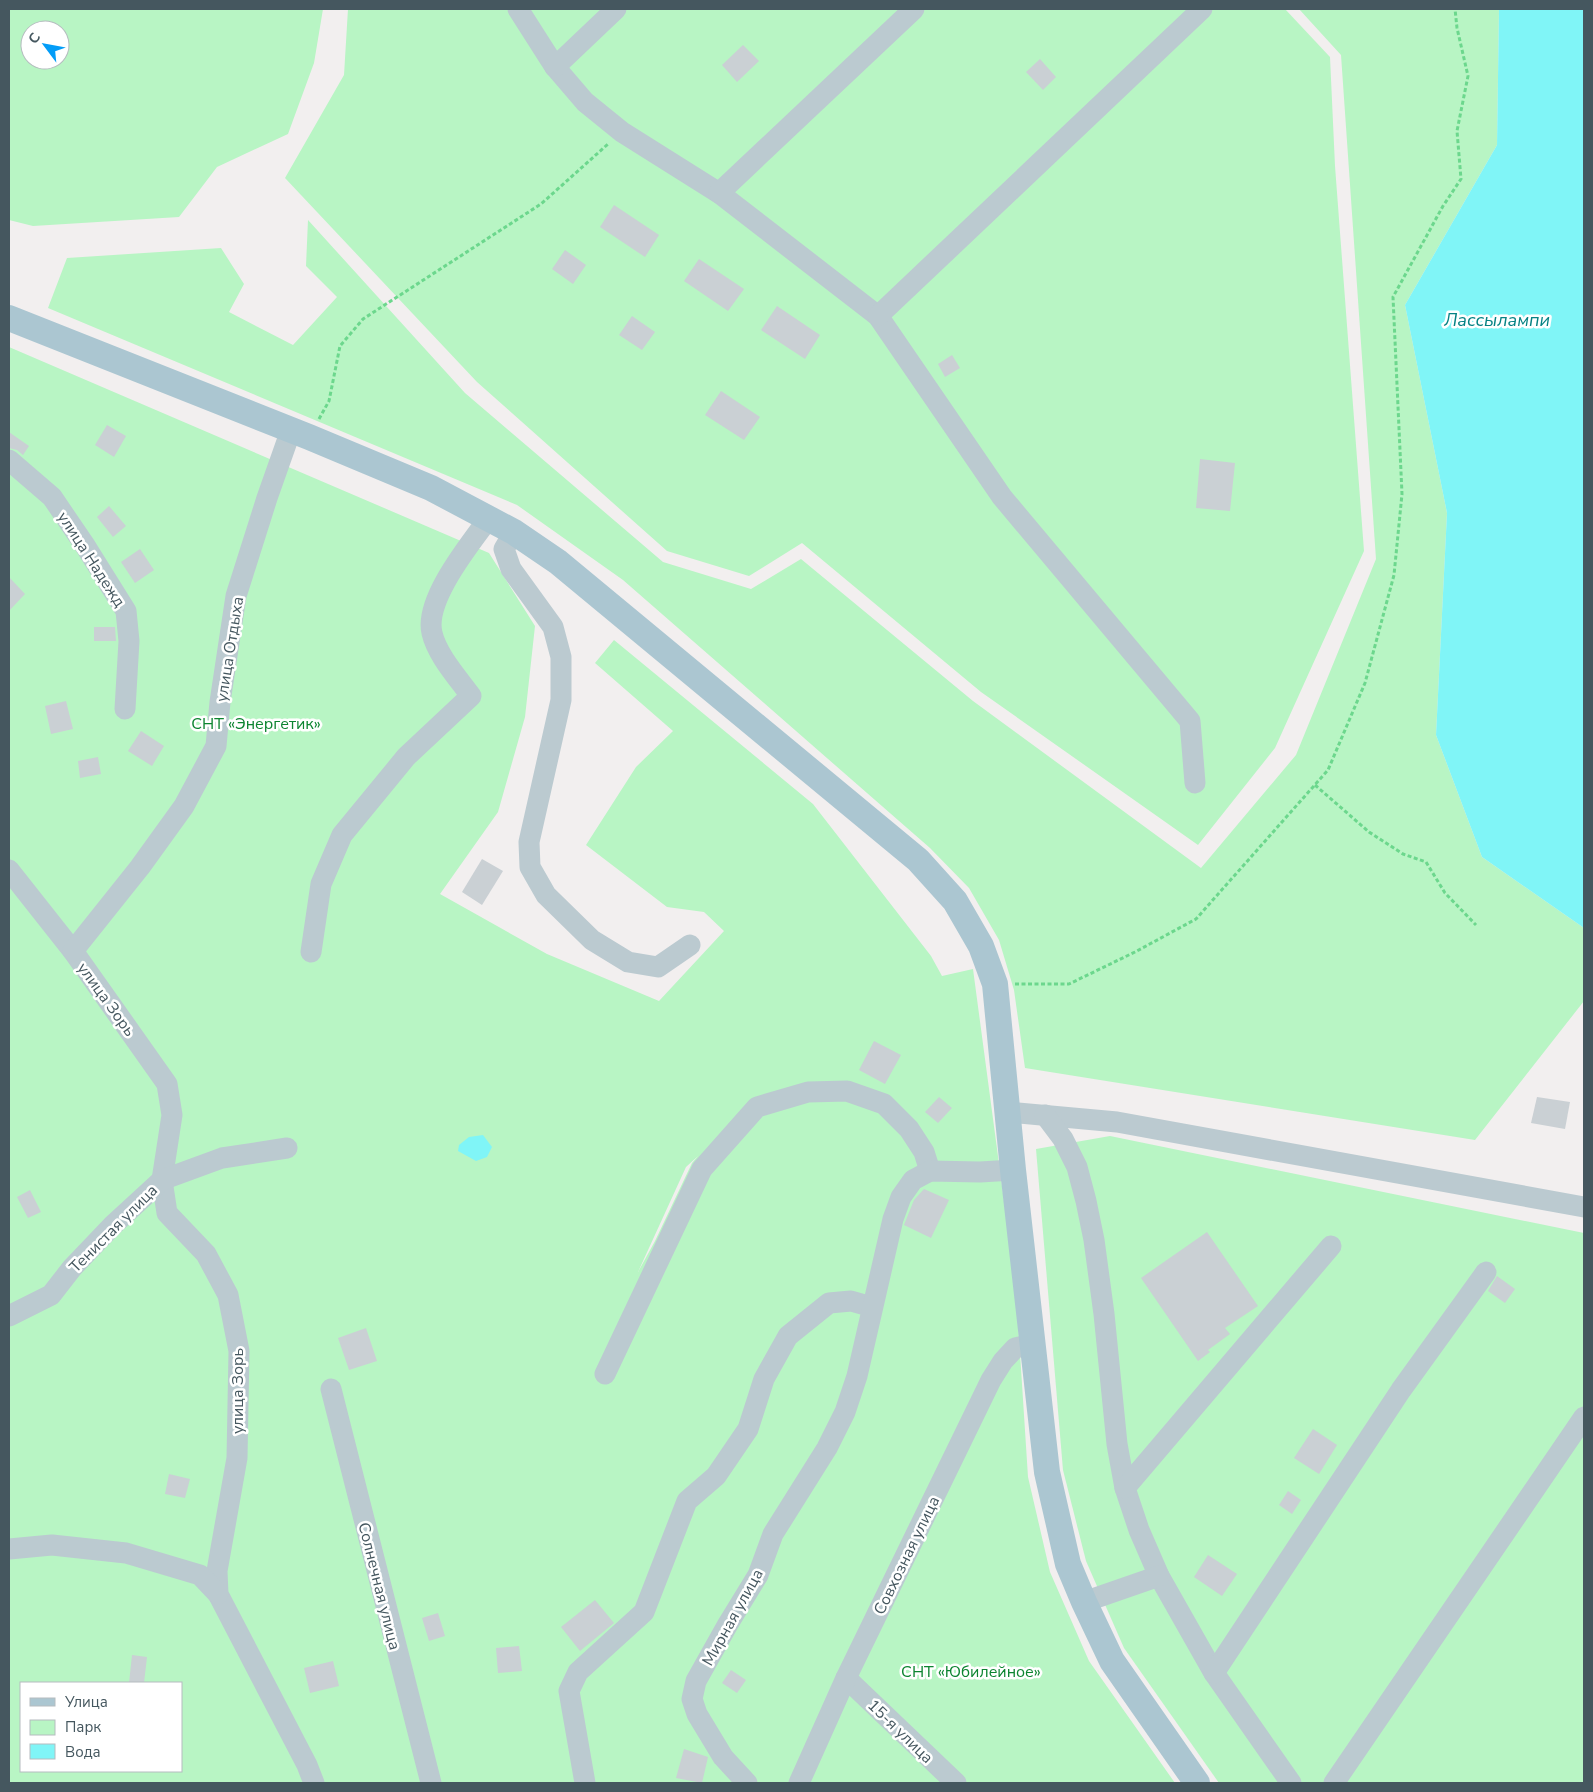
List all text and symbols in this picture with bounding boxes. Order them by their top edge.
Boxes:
north arrow [20,20,70,70]
text: С [24,29,45,47]
water label: Лассылампи [1443,308,1550,332]
street label: улица Надежд [52,508,131,612]
street label: улица Отдыха [211,595,249,703]
park label: СНТ «Энергетик» [191,713,321,735]
street label: улица Зорь [72,958,140,1041]
street label: Тенистая улица [65,1180,163,1278]
street label: улица Зорь [227,1348,249,1434]
street label: Совхозная улица [869,1493,945,1618]
street label: Солнечная улица [353,1520,406,1652]
street label: Мирная улица [697,1565,769,1670]
park label: СНТ «Юбилейное» [901,1661,1041,1683]
legend [20,1682,182,1772]
text: Улица [64,1692,108,1712]
street label: 15-я улица [863,1695,938,1769]
text: Парк [65,1717,101,1737]
text: Вода [65,1742,101,1762]

